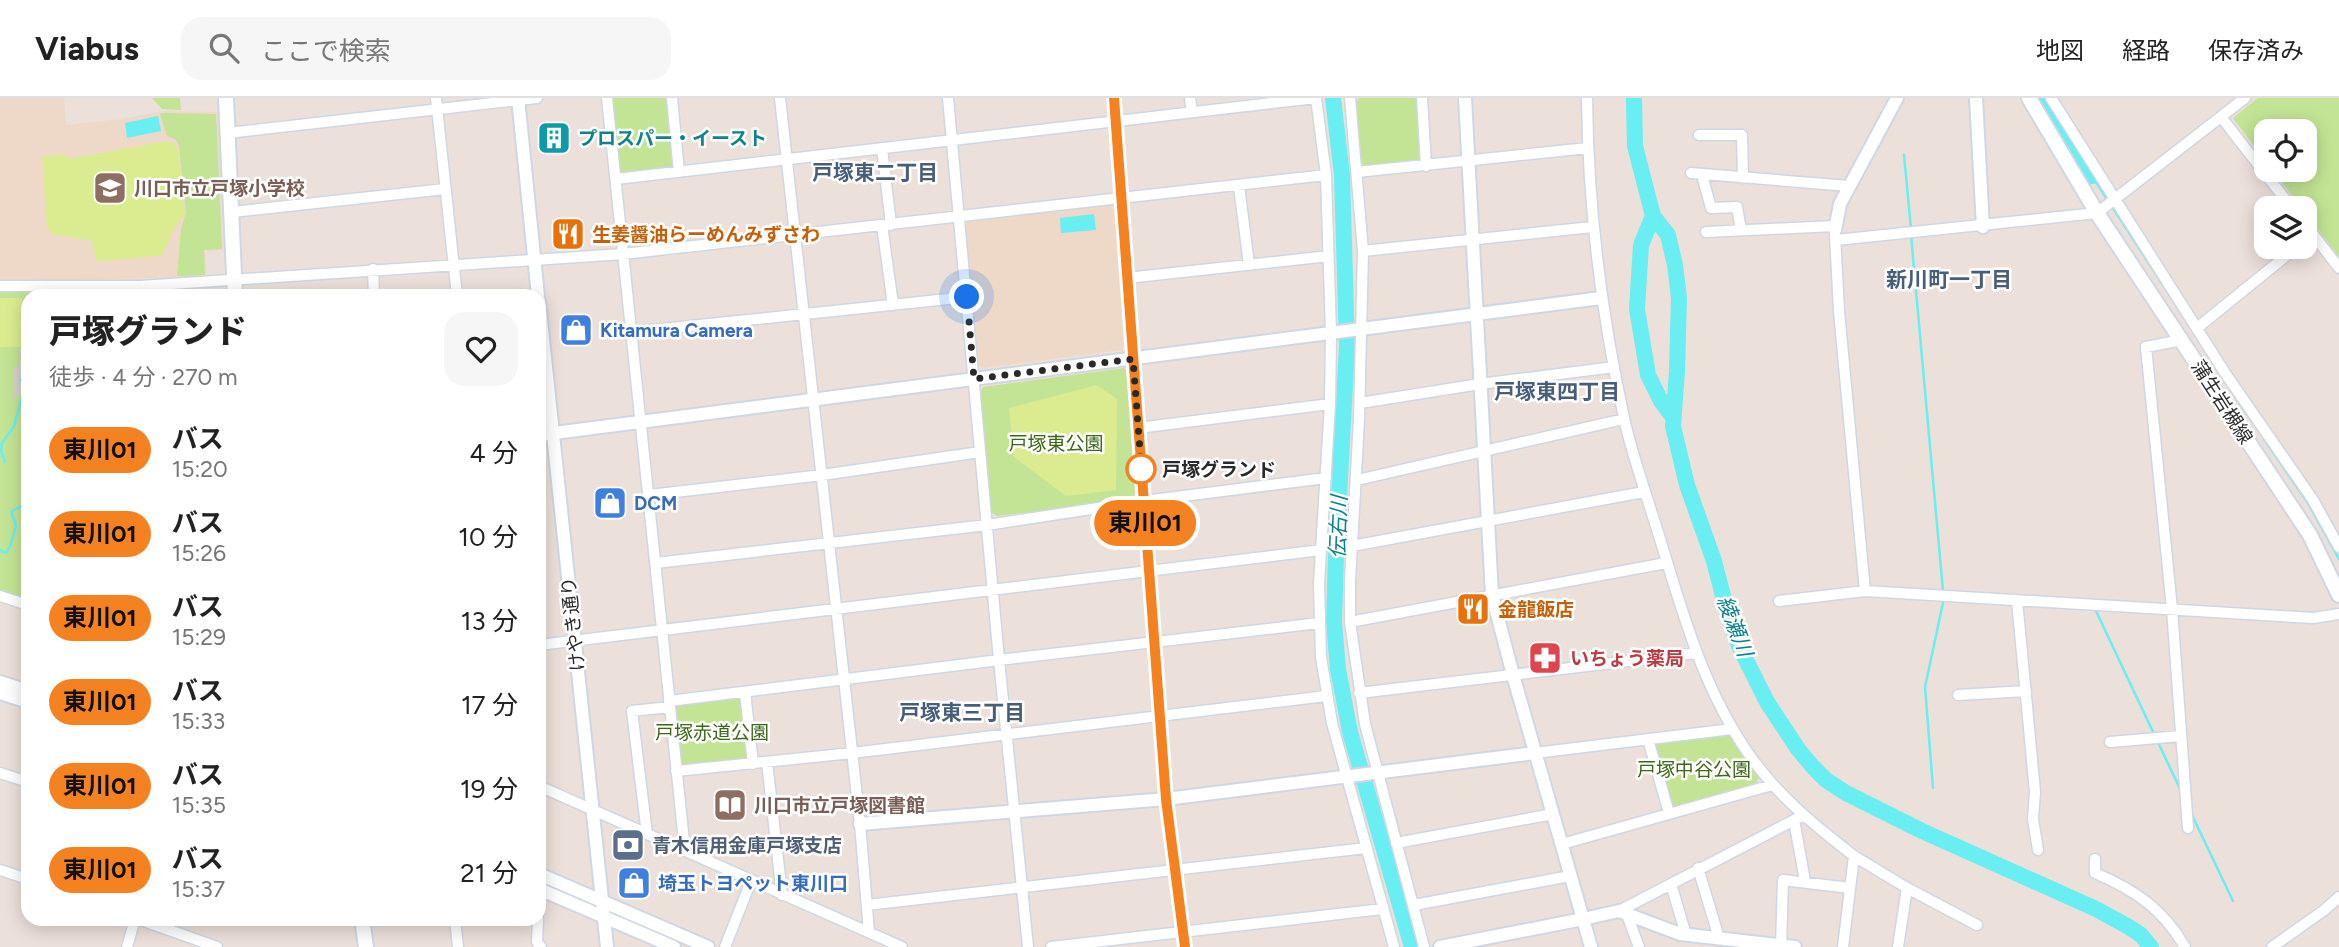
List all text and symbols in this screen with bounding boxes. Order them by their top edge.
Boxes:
search box [181,17,671,80]
text: Viabus [35,29,139,68]
icon: search [205,29,243,67]
text: ここで検索 [261,35,391,67]
text: 地図 [2036,36,2084,65]
text: 経路 [2122,36,2170,65]
text: 保存済み [2208,36,2304,65]
building icon: プロスパー・イースト [535,119,573,157]
map controls [2254,119,2317,259]
button: locate [2254,119,2317,182]
place label: プロスパー・イースト [578,127,767,150]
district label: 戸塚東二丁目 [812,160,938,185]
school or university icon: 川口市立戸塚小学校 [91,169,129,207]
place label: 川口市立戸塚小学校 [134,177,305,200]
button: layers [2254,196,2317,259]
restaurant icon: 生姜醤油らーめんみずさわ [549,215,587,253]
place label: 生姜醤油らーめんみずさわ [592,223,820,246]
district label: 新川町一丁目 [1886,267,2012,292]
your location [949,279,984,314]
shop icon: Kitamura Camera [557,311,595,349]
text: 戸塚グランド [49,312,247,351]
button: heart [444,312,518,386]
place label: Kitamura Camera [600,319,753,342]
street label: 蒲生岩槻線 [2186,356,2258,448]
text: 徒歩 · 4 分 · 270 m [49,363,238,391]
district label: 戸塚東四丁目 [1494,379,1620,404]
text: バス [172,423,224,455]
park label: 戸塚東公園 [1008,432,1104,455]
text: 東川01 [63,435,137,464]
text: 4 分 [469,437,518,469]
marker: 戸塚グランド [1126,454,1156,484]
text: 15:20 [172,455,228,483]
place label: 戸塚グランド [1162,458,1276,481]
shop icon: DCM [591,484,629,522]
place label: DCM [634,492,677,515]
water label: 伝右川 [1324,493,1352,559]
line badge: 東川01 [1096,500,1194,546]
text: バス [172,507,224,539]
text: 東川01 [1108,508,1182,537]
text: 東川01 [63,519,137,548]
text: 10 分 [458,521,518,553]
text: 15:26 [172,539,226,567]
street label: けやき通り [557,576,589,672]
restaurant icon: 金龍飯店 [1454,590,1492,628]
text: バス [172,591,224,623]
water label: 綾瀬川 [1712,592,1759,662]
place label: 金龍飯店 [1498,598,1574,621]
text: 東川01 [63,603,137,632]
text: 13 分 [461,605,518,637]
text: 15:29 [172,623,226,651]
pharmacy icon: いちょう薬局 [1526,639,1564,677]
place label: いちょう薬局 [1570,647,1684,670]
text: バス [172,675,224,707]
text: 東川01 [63,687,137,716]
text: 17 分 [461,689,518,721]
district label: 戸塚東三丁目 [899,700,1025,725]
text: 15:33 [172,707,225,735]
park label: 戸塚赤道公園 [655,721,769,744]
park label: 戸塚中谷公園 [1637,758,1751,781]
text: バス [172,759,224,791]
text: 東川01 [63,771,137,800]
text: 19 分 [460,773,518,805]
library icon: 川口市立戸塚図書館 [711,786,749,824]
text: 15:35 [172,791,226,819]
place label: 川口市立戸塚図書館 [754,794,925,817]
bank icon: 青木信用金庫戸塚支店 [609,826,647,864]
place label: 青木信用金庫戸塚支店 [652,834,842,857]
text: バス [172,843,224,875]
text: 東川01 [63,855,137,884]
text: 21 分 [460,857,518,889]
shop icon: 埼玉トヨペット東川口 [615,864,653,902]
place label: 埼玉トヨペット東川口 [658,872,848,895]
text: 15:37 [172,875,225,903]

